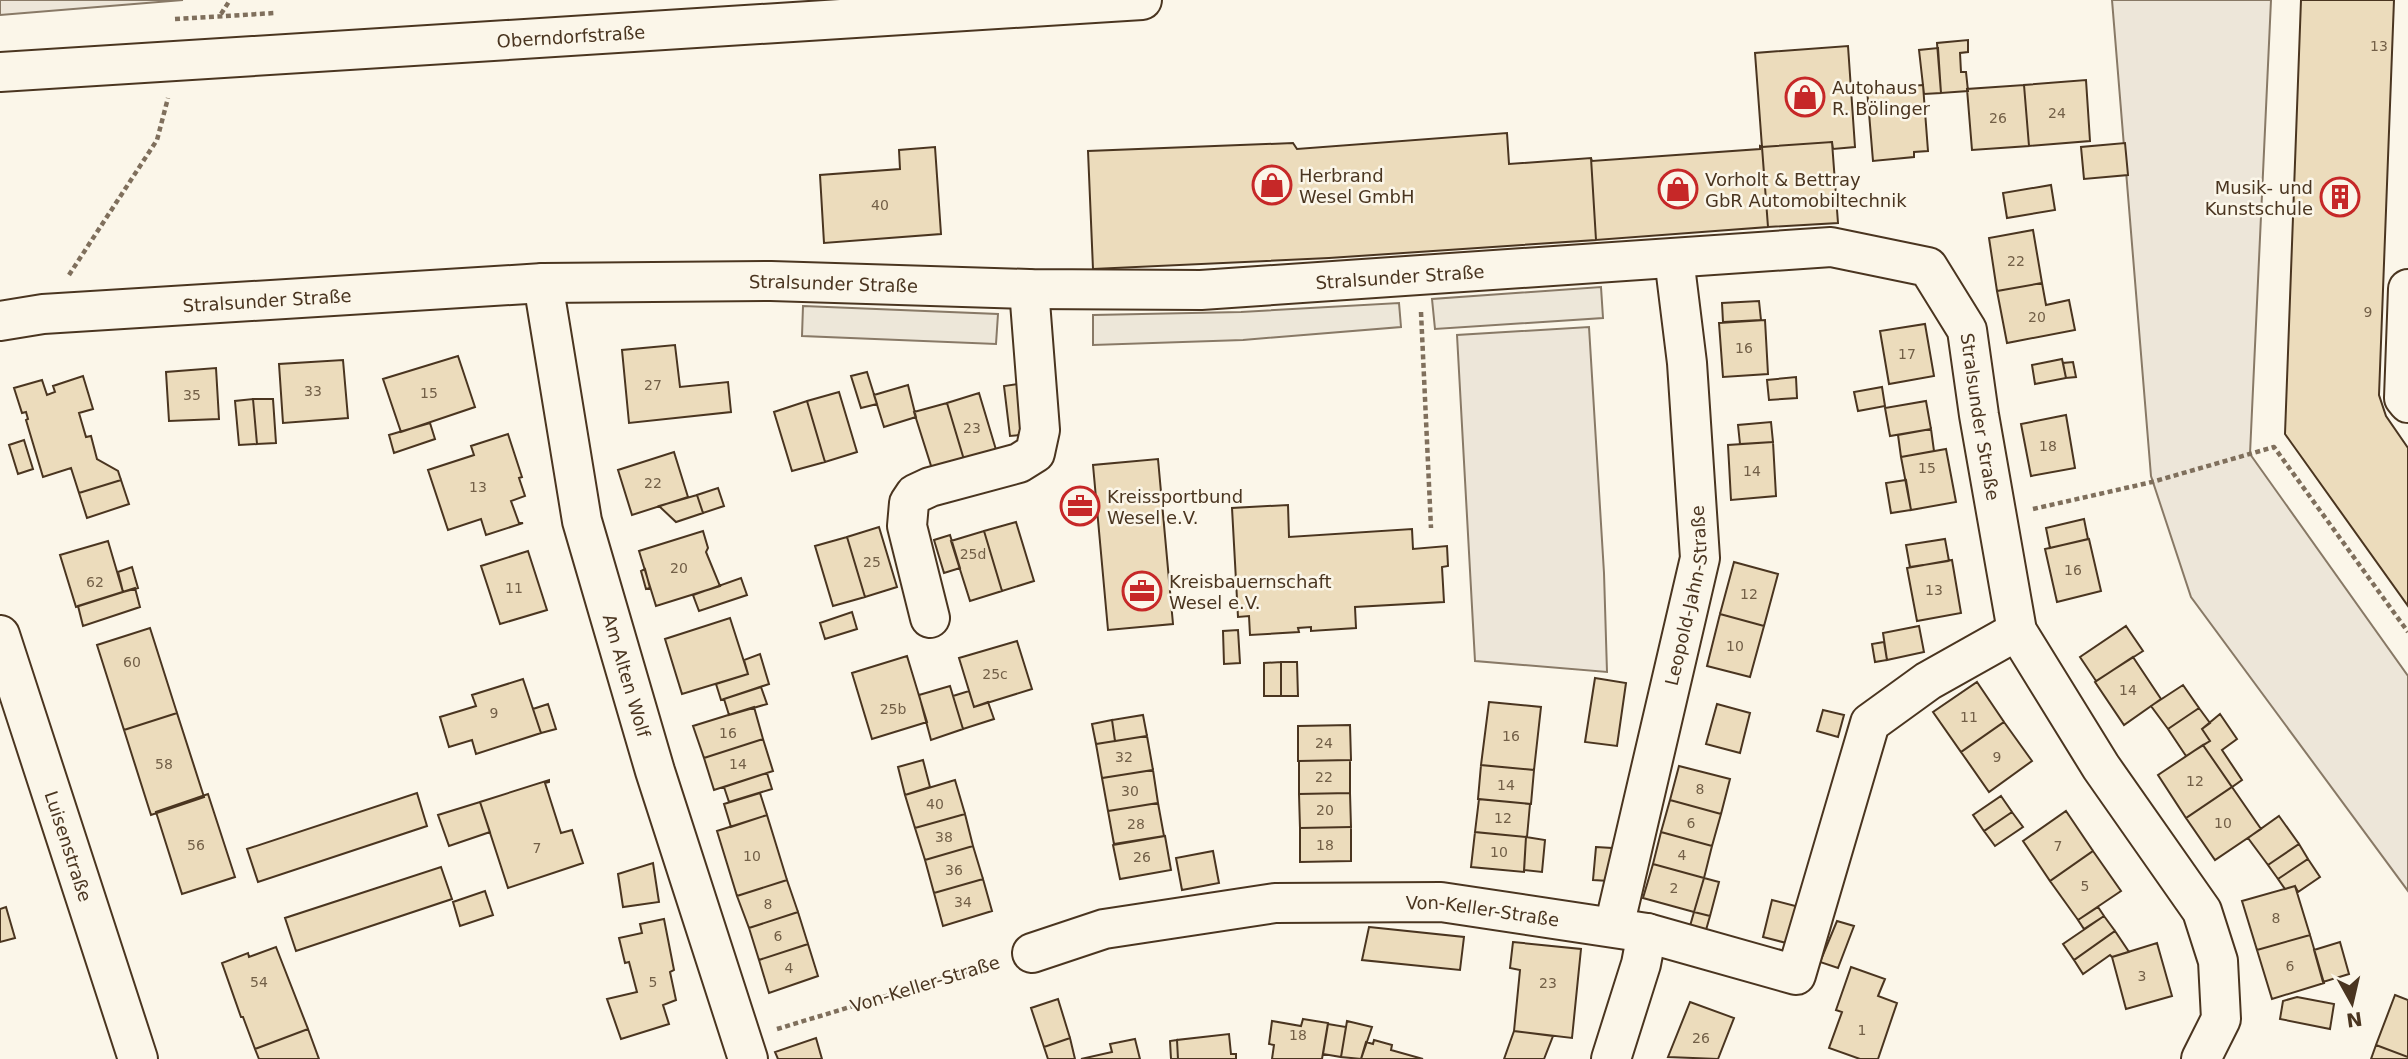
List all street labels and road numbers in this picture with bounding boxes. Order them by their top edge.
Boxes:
street label: Oberndorfstraße [496,21,646,51]
street label: Stralsunder Straße [1315,260,1485,293]
street label: Stralsunder Straße [749,270,918,296]
street label: Stralsunder Straße [182,284,352,316]
street label: Stralsunder Straße [1957,332,2004,502]
street label: Leopold-Jahn-Straße [1660,505,1711,687]
street label: Am Alten Wolf [599,611,655,740]
street label: Luisenstraße [41,788,97,904]
street label: Von-Keller-Straße [1406,891,1561,930]
street label: Von-Keller-Straße [848,951,1002,1017]

